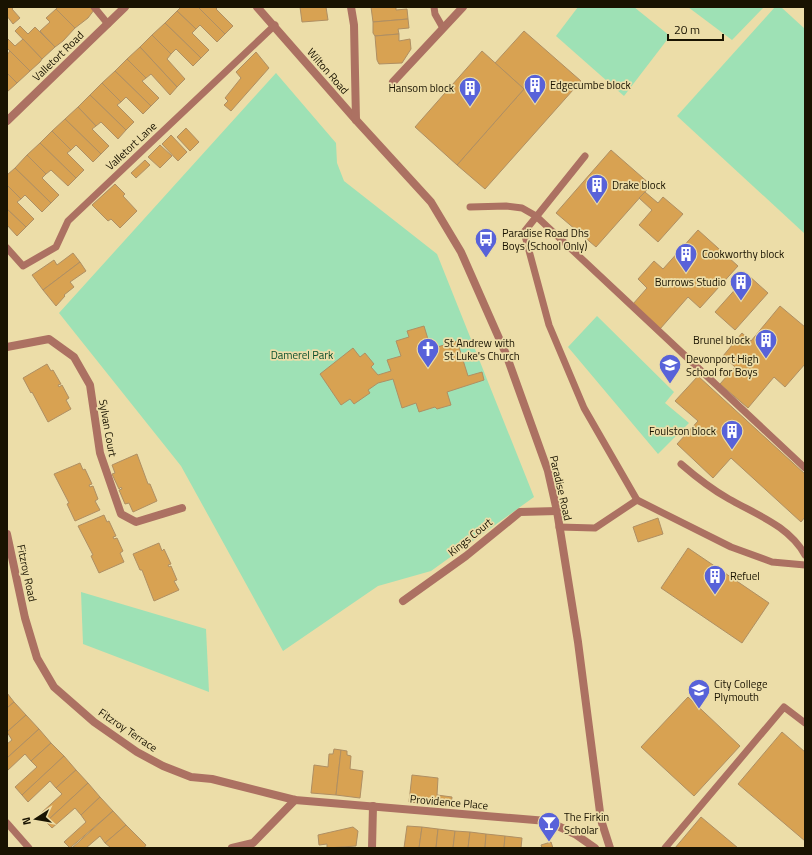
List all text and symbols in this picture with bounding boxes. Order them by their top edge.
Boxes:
scale bar [668,16,723,42]
text: 20 m [674,20,700,39]
street label: Valletort Road [29,27,87,85]
street label: Wilton Road [303,44,353,98]
building icon: Edgecumbe block [522,72,548,105]
building icon: Hansom block [457,75,483,108]
place label: Edgecumbe block [550,77,632,93]
place label: Hansom block [388,80,455,96]
street label: Valletort Lane [102,118,160,174]
building icon: Drake block [584,172,610,205]
place label: Drake block [612,177,666,193]
place label: Paradise Road Dhs Boys (School Only) [502,225,589,254]
bus stop icon: Paradise Road Dhs Boys (School Only) [473,226,499,259]
building icon: Cookworthy block [673,241,699,274]
place label: Cookworthy block [702,246,785,262]
building icon: Burrows Studio [728,269,754,302]
place label: Burrows Studio [655,274,726,290]
building icon: Brunel block [753,327,779,360]
place label: Brunel block [693,332,751,348]
place label: St Andrew with St Luke's Church [444,335,520,364]
church icon: St Andrew with St Luke's Church [415,336,441,369]
park label: Damerel Park [271,347,334,363]
place label: Devonport High School for Boys [686,351,759,380]
school or university icon: Devonport High School for Boys [657,352,683,385]
street label: Sylvan Court [95,398,121,458]
building icon: Foulston block [719,418,745,451]
place label: Foulston block [649,423,717,439]
street label: Paradise Road [546,454,576,522]
street label: Kings Court [444,514,496,560]
street label: Fitzroy Road [13,543,41,603]
building icon: Refuel [702,563,728,596]
place label: Refuel [730,568,760,584]
place label: City College Plymouth [714,676,768,705]
school or university icon: City College Plymouth [686,677,712,710]
street label: Fitzroy Terrace [95,704,161,756]
street label: Providence Place [409,791,489,813]
north arrow [16,799,56,839]
place label: The Firkin Scholar [564,809,609,838]
bar icon: The Firkin Scholar [536,810,562,843]
text: N [18,816,35,826]

